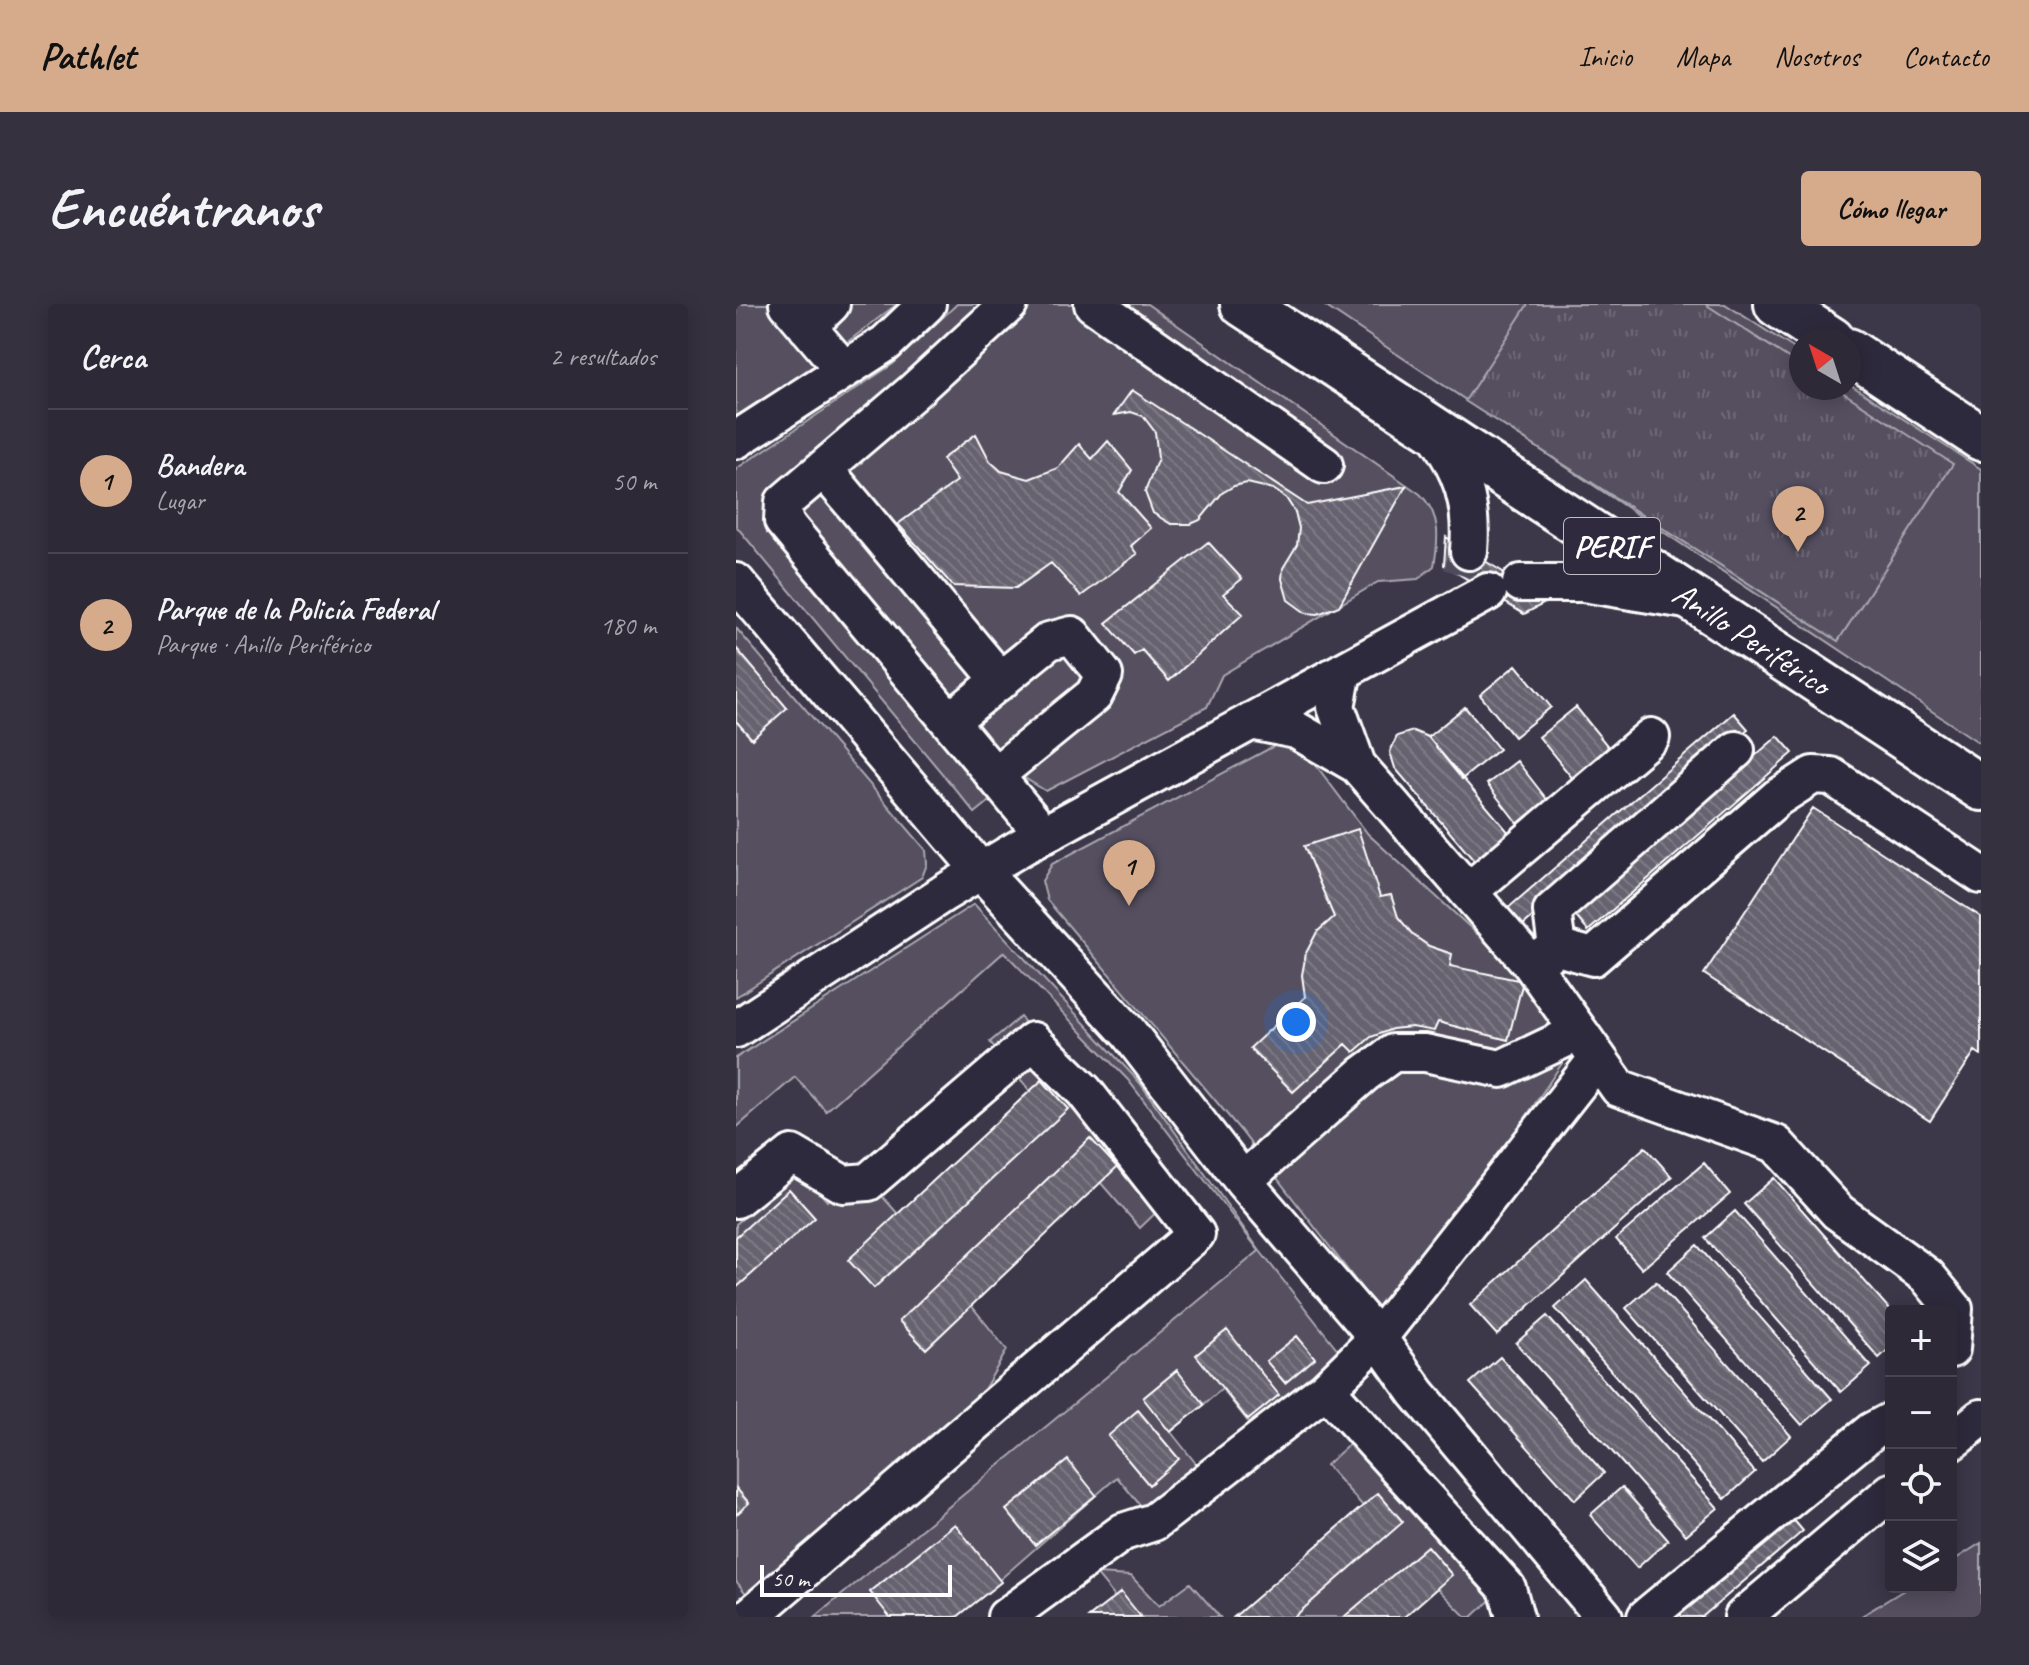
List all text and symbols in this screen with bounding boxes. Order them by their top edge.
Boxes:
text: Pathlet [40,33,135,80]
text: Inicio [1578,39,1632,74]
text: Mapa [1676,39,1730,74]
text: Nosotros [1774,39,1859,74]
text: Contacto [1903,39,1989,74]
button: Cómo llegar [1801,171,1981,246]
text: Encuéntranos [48,173,318,244]
north arrow [1789,328,1861,400]
text: Cerca [80,335,146,378]
text: 2 resultados [550,340,656,373]
text: Bandera [156,446,244,484]
text: 1 [100,465,112,498]
text: 50 m [612,465,656,498]
text: Lugar [156,484,205,517]
pin: 2 [1772,486,1824,552]
road number: PERIF [1564,518,1660,574]
street label: Anillo Periférico [1665,572,1842,707]
text: Parque de la Policía Federal [156,590,435,628]
text: 2 [100,609,112,642]
text: 180 m [600,609,656,642]
text: Parque · Anillo Periférico [156,628,370,661]
pin: 1 [1103,840,1155,906]
your location [1276,1002,1316,1042]
map controls [1885,1305,1957,1593]
button: + [1885,1305,1957,1377]
button: − [1885,1377,1957,1449]
button: locate [1885,1449,1957,1521]
button: layers [1885,1521,1957,1593]
scale bar [760,1561,952,1597]
text: 50 m [772,1565,809,1593]

